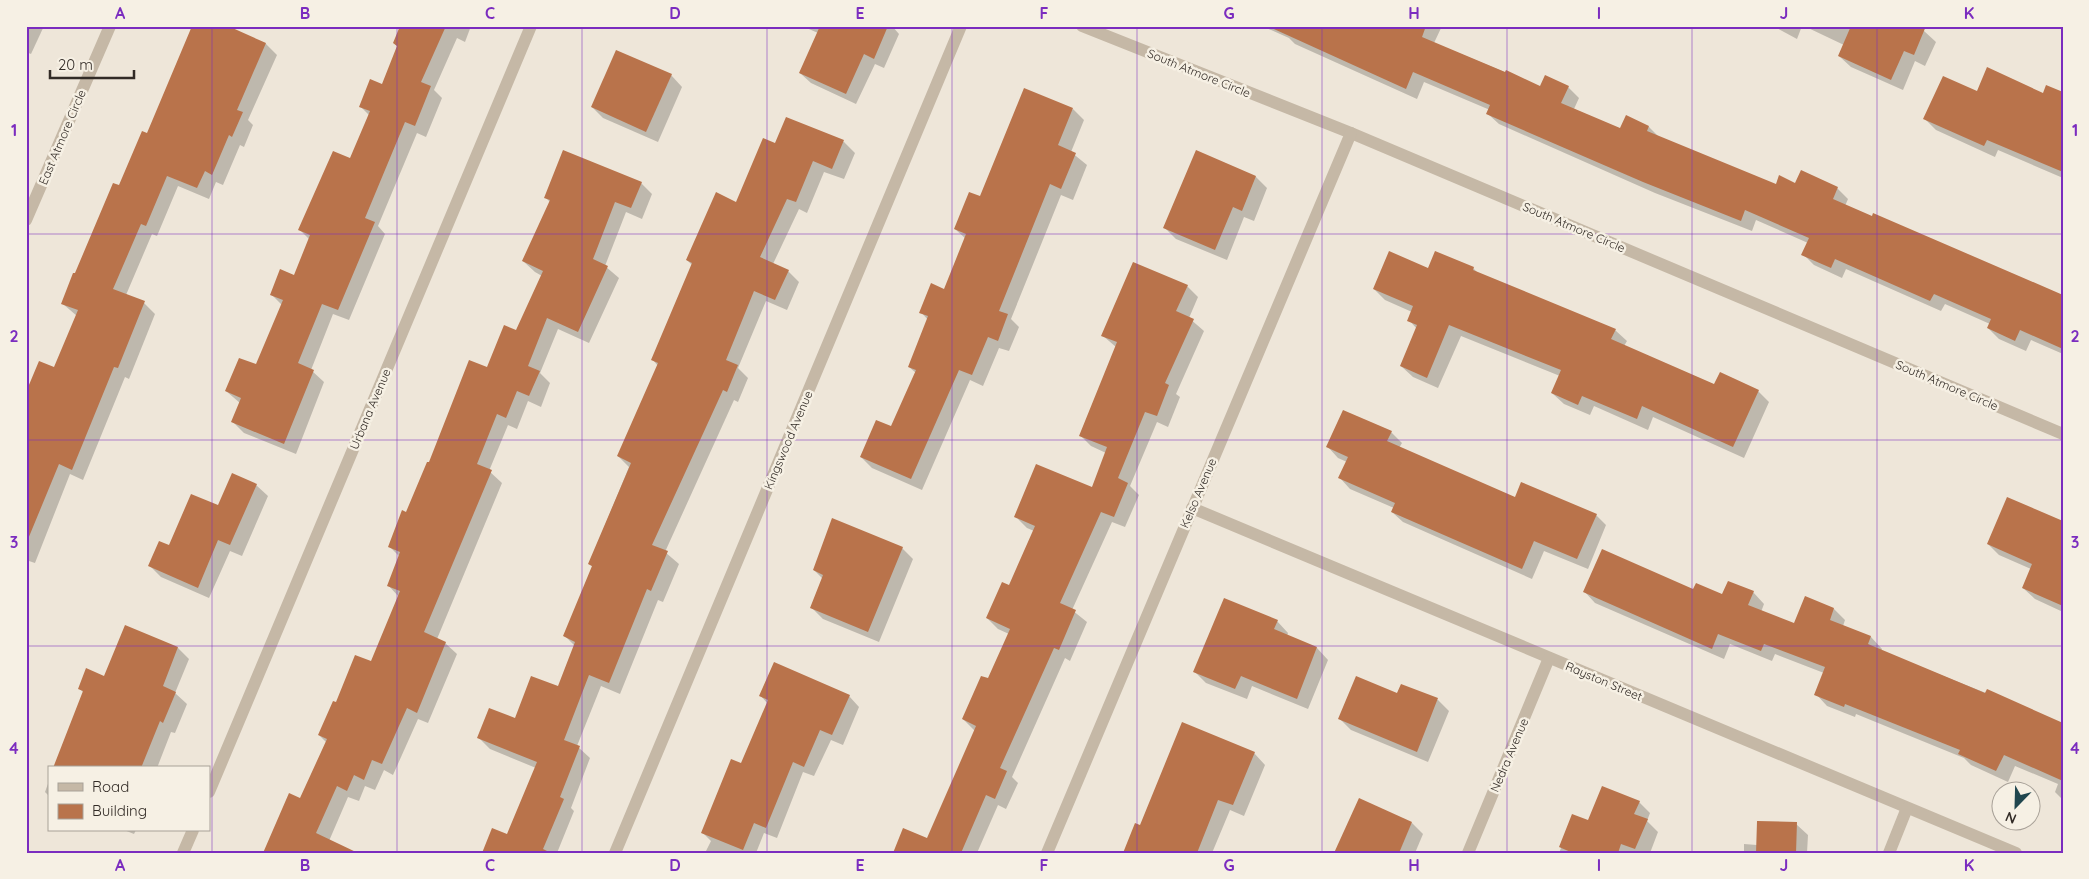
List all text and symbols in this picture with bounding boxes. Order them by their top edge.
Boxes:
text: A [115,3,126,23]
text: B [300,3,310,23]
text: C [485,3,495,23]
text: D [669,3,681,23]
text: E [855,3,865,23]
text: F [1040,3,1049,23]
text: G [1223,3,1235,23]
text: H [1408,3,1420,23]
text: I [1597,3,1601,23]
text: J [1780,3,1788,23]
text: K [1964,3,1974,23]
street label: South Atmore Circle [1145,45,1253,101]
scale bar [50,48,134,80]
text: 20 m [58,55,93,74]
street label: East Atmore Circle [35,87,89,187]
text: 1 [11,120,17,140]
text: 1 [2072,120,2078,140]
street label: South Atmore Circle [1521,199,1628,255]
text: 2 [9,326,19,346]
text: 2 [2070,326,2080,346]
street label: South Atmore Circle [1894,357,2001,413]
street label: Urbana Avenue [346,366,394,452]
street label: Kingswood Avenue [760,388,816,492]
street label: Kelso Avenue [1177,456,1220,530]
text: 3 [10,532,18,552]
text: 3 [2071,532,2079,552]
street label: Rayston Street [1563,658,1645,704]
street label: Nedra Avenue [1487,716,1531,794]
text: 4 [9,738,19,758]
text: 4 [2070,738,2080,758]
legend [48,766,210,832]
text: Road [92,777,129,796]
north arrow [1992,782,2042,832]
text: Building [92,801,147,820]
text: N [2003,808,2019,828]
text: A [115,855,126,875]
text: B [300,855,310,875]
text: C [485,855,495,875]
text: D [669,855,681,875]
text: E [855,855,865,875]
text: F [1040,855,1049,875]
text: G [1223,855,1235,875]
text: H [1408,855,1420,875]
text: I [1597,855,1601,875]
text: J [1780,855,1788,875]
text: K [1964,855,1974,875]

